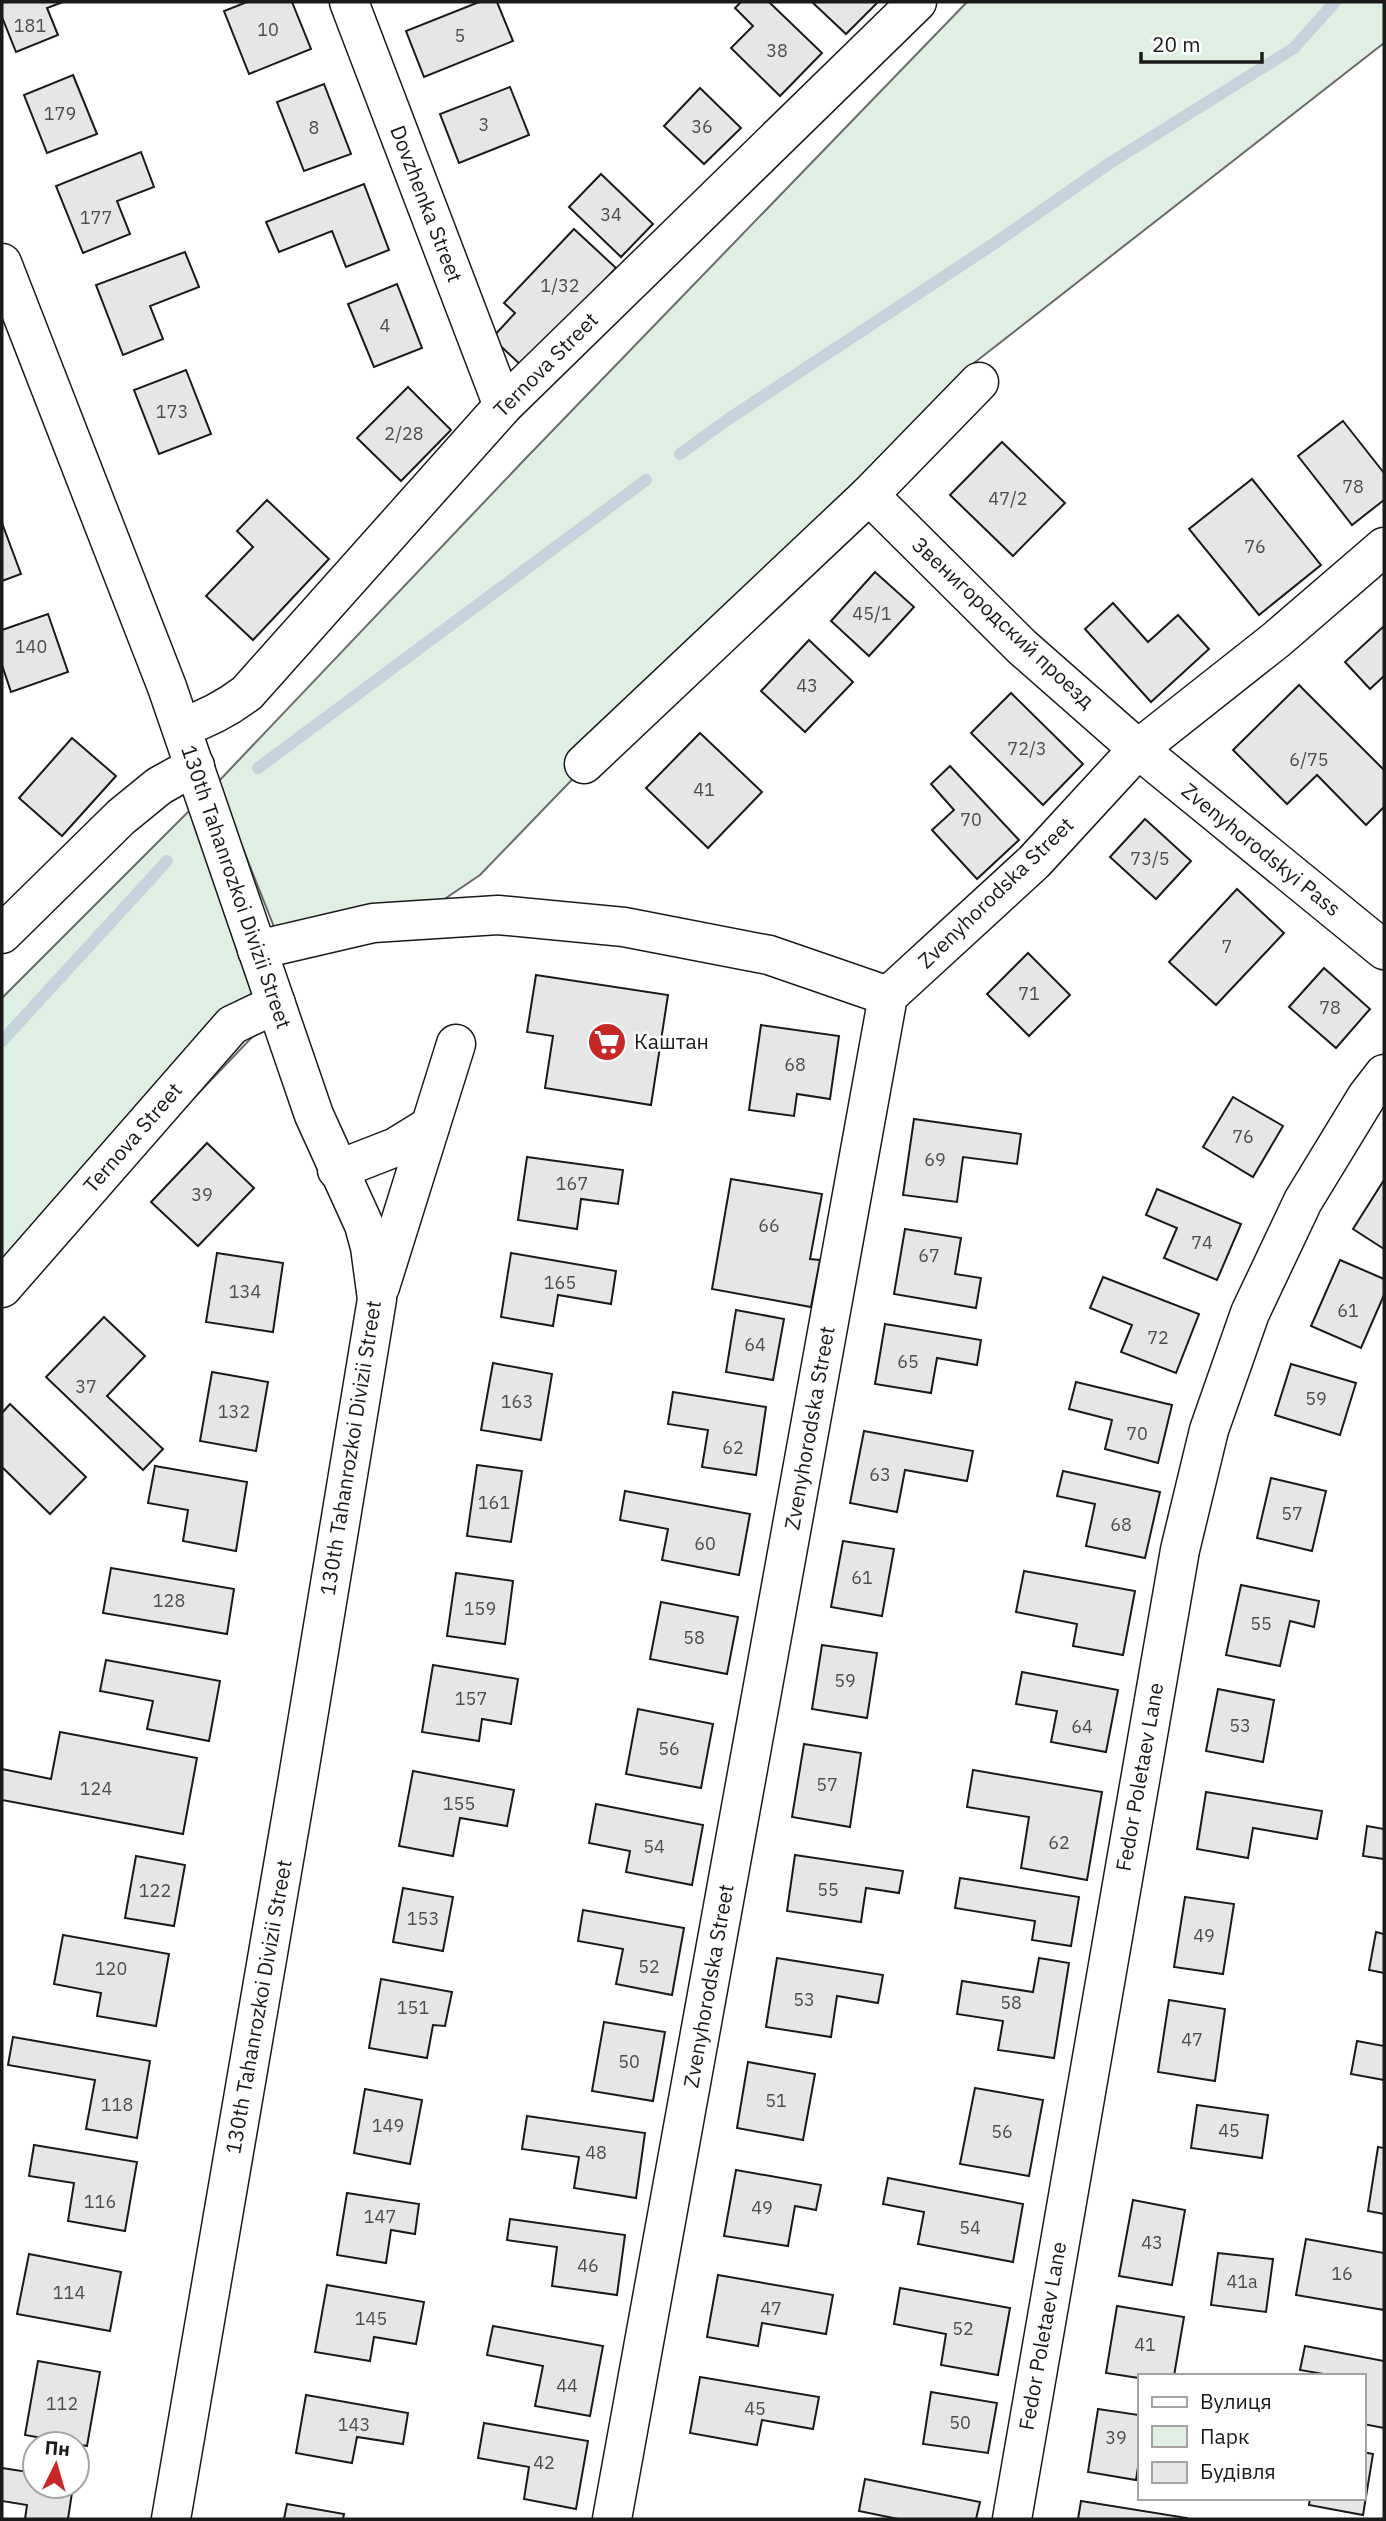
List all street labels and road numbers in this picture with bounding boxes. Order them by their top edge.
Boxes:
street label: Dovzhenka Street [384,121,470,286]
street label: Ternova Street [487,306,604,423]
street label: Звенигородский проезд [906,530,1101,714]
street label: 130th Tahanrozkoi Divizii Street [175,741,299,1032]
street label: Zvenyhorodskyi Pass [1176,776,1347,922]
street label: Zvenyhorodska Street [911,811,1079,974]
street label: Ternova Street [77,1076,188,1198]
street label: 130th Tahanrozkoi Divizii Street [313,1298,387,1597]
street label: Zvenyhorodska Street [777,1324,841,1532]
street label: Fedor Poletaev Lane [1109,1680,1169,1873]
street label: 130th Tahanrozkoi Divizii Street [218,1858,298,2156]
street label: Zvenyhorodska Street [676,1882,740,2090]
street label: Fedor Poletaev Lane [1012,2239,1072,2432]

